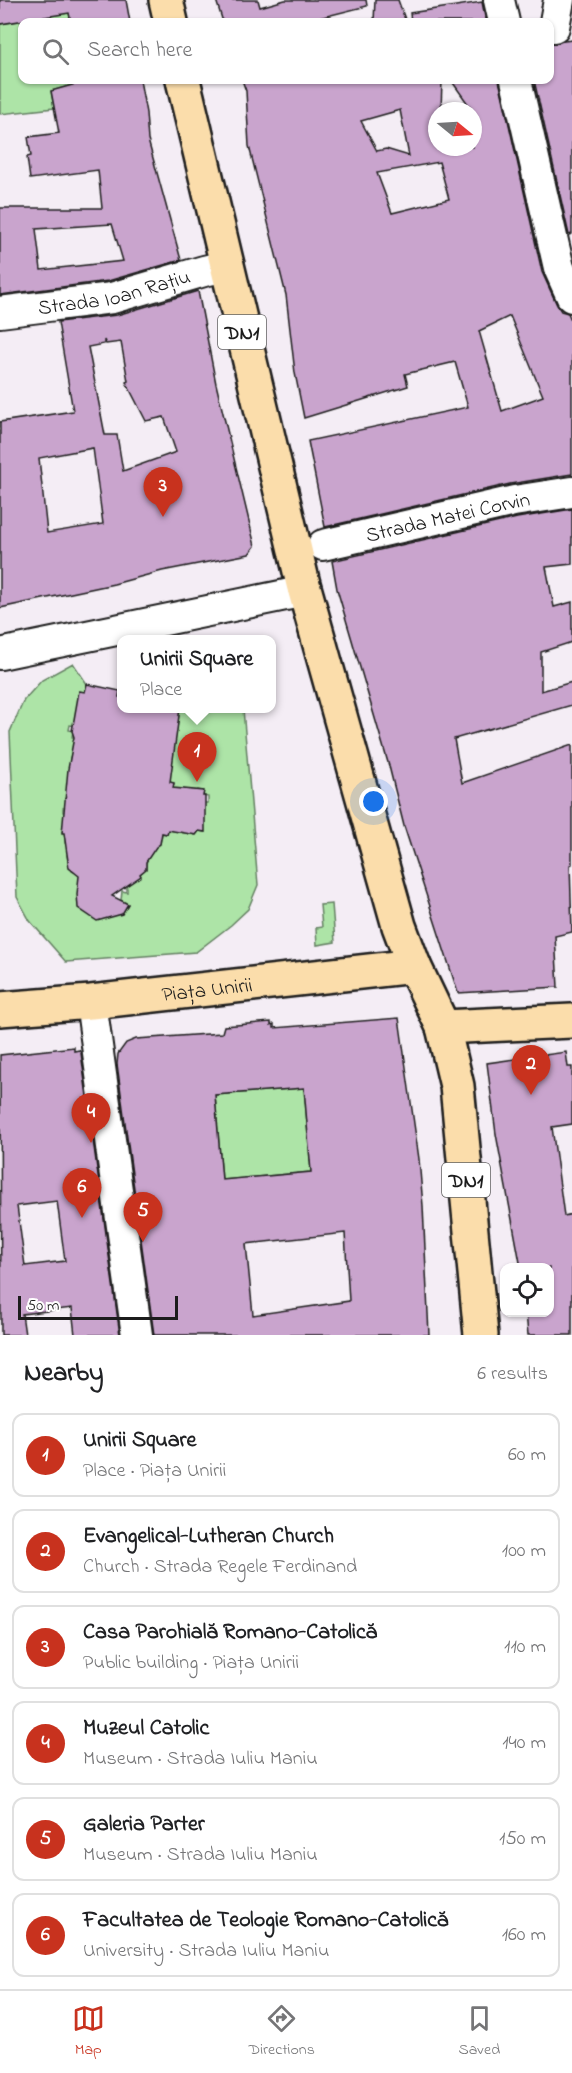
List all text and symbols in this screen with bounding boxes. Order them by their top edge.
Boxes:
search box [18,18,554,84]
icon: search [39,35,72,68]
text: Search here [87,35,192,67]
north arrow [428,102,482,156]
street label: Strada Ioan Rațiu [36,263,194,324]
road number: DN1 [218,315,266,349]
pin: 3 [144,468,182,517]
street label: Strada Matei Corvin [363,486,532,552]
popup [117,635,276,713]
text: Unirii Square [140,644,253,676]
text: Place [140,676,182,705]
pin: 1 [178,732,216,782]
your location [359,787,388,816]
street label: Piața Unirii [160,971,254,1011]
pin: 2 [512,1046,550,1095]
pin: 4 [72,1094,110,1143]
road number: DN1 [442,1163,490,1197]
pin: 6 [62,1168,101,1218]
pin: 5 [124,1192,162,1242]
map controls [500,1263,554,1317]
button: locate [500,1263,554,1317]
scale bar [18,1293,178,1320]
text: 50 m [27,1294,59,1318]
text: Nearby [24,1355,103,1393]
text: 6 results [477,1360,548,1389]
text: Unirii Square [83,1425,196,1457]
text: 1 [42,1441,49,1470]
text: 60 m [508,1441,546,1470]
text: Place · Piața Unirii [83,1457,226,1486]
text: Evangelical-Lutheran Church [83,1521,334,1553]
text: 2 [41,1537,50,1566]
text: 100 m [502,1537,546,1566]
text: Church · Strada Regele Ferdinand [83,1553,357,1582]
text: Casa Parohială Romano-Catolică [83,1617,377,1649]
text: 3 [41,1633,50,1662]
text: 110 m [504,1633,546,1662]
text: Public building · Piața Unirii [83,1649,299,1678]
text: Muzeul Catolic [83,1713,209,1745]
text: 4 [41,1729,50,1758]
text: 140 m [502,1729,546,1758]
text: Museum · Strada Iuliu Maniu [83,1745,318,1774]
text: Galeria Parter [83,1809,205,1841]
text: 5 [40,1825,51,1854]
text: 150 m [499,1825,546,1854]
text: Museum · Strada Iuliu Maniu [83,1841,318,1870]
text: Facultatea de Teologie Romano-Catolică [83,1905,448,1937]
text: 6 [41,1921,50,1950]
text: 160 m [502,1921,546,1950]
text: University · Strada Iuliu Maniu [83,1937,329,1966]
tab: Map [72,2002,105,2062]
tab: Directions [248,2002,315,2062]
tab: Saved [458,2002,500,2062]

